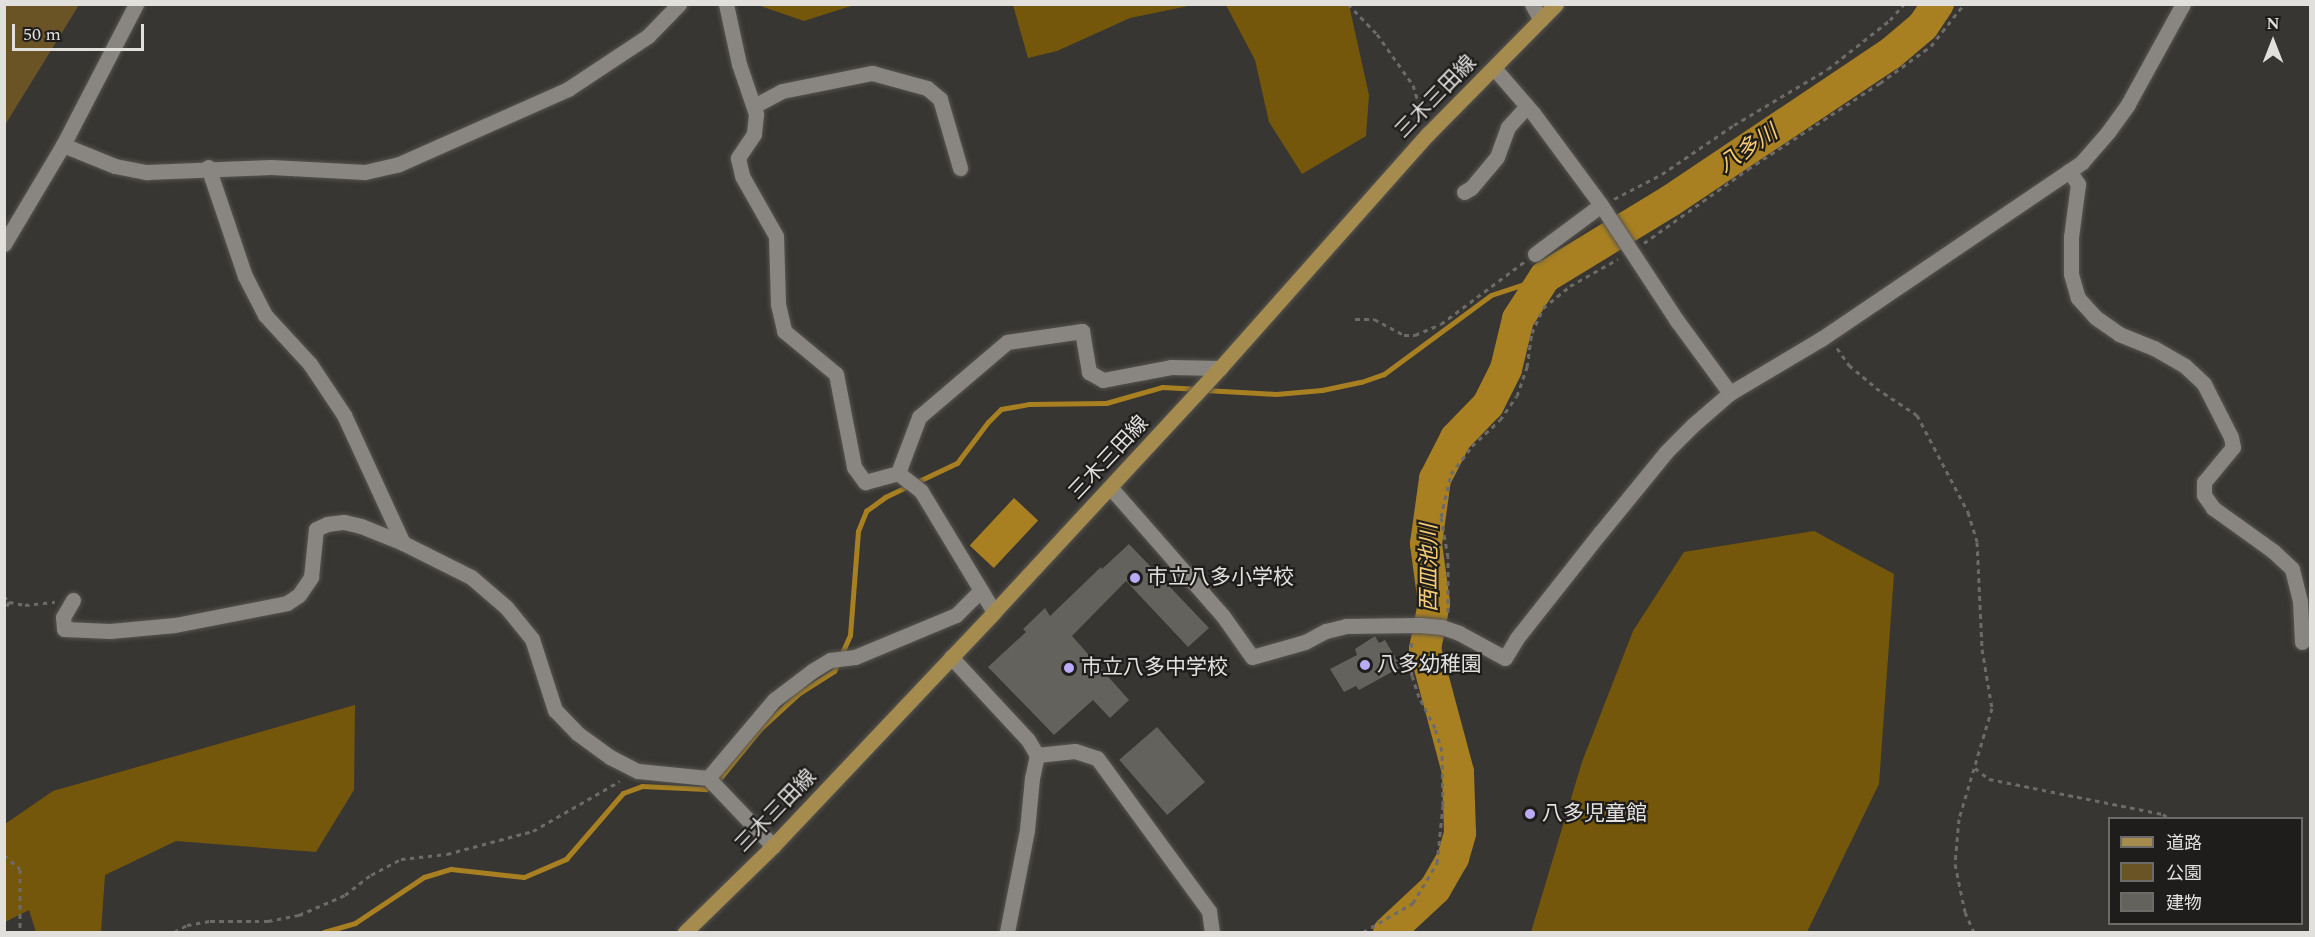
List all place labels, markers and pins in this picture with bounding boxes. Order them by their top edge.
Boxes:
place label: 市立八多小学校 [1147,565,1294,591]
marker: 市立八多小学校 [1128,571,1142,585]
place label: 八多幼稚園 [1377,652,1482,678]
place label: 市立八多中学校 [1081,655,1228,681]
marker: 八多幼稚園 [1358,658,1372,672]
marker: 市立八多中学校 [1062,661,1076,675]
place label: 八多児童館 [1542,801,1647,827]
marker: 八多児童館 [1523,807,1537,821]

